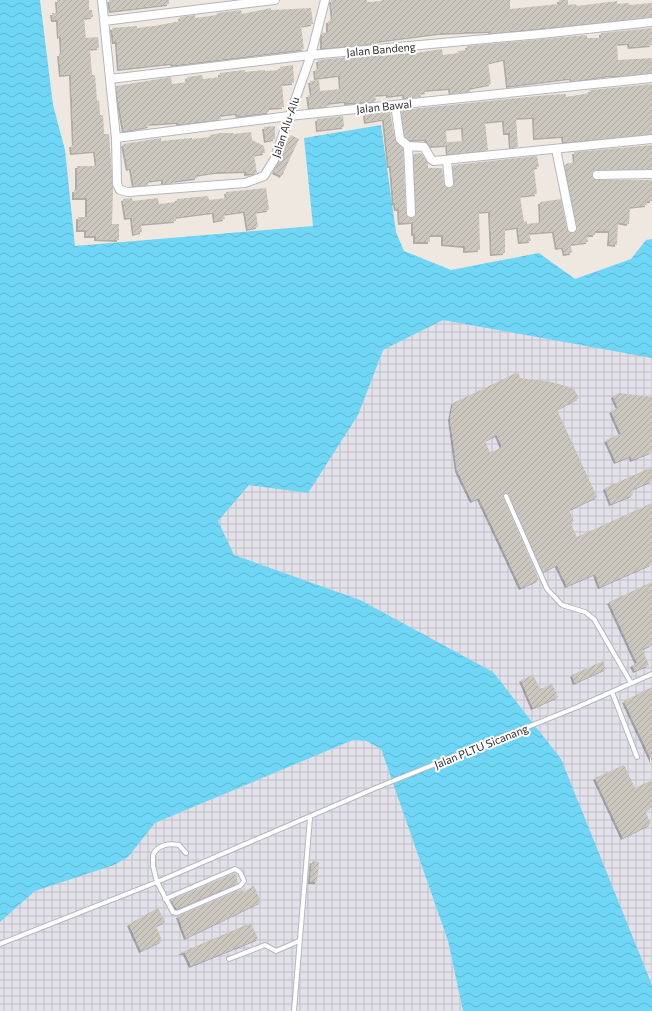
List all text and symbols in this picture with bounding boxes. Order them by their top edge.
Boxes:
street label: Jalan Bandeng [346,39,416,60]
street label: Jalan Alu-Alu [269,95,302,159]
street label: Jalan Bawal [356,97,413,116]
street label: Jalan PLTU Sicanang [432,721,530,772]

